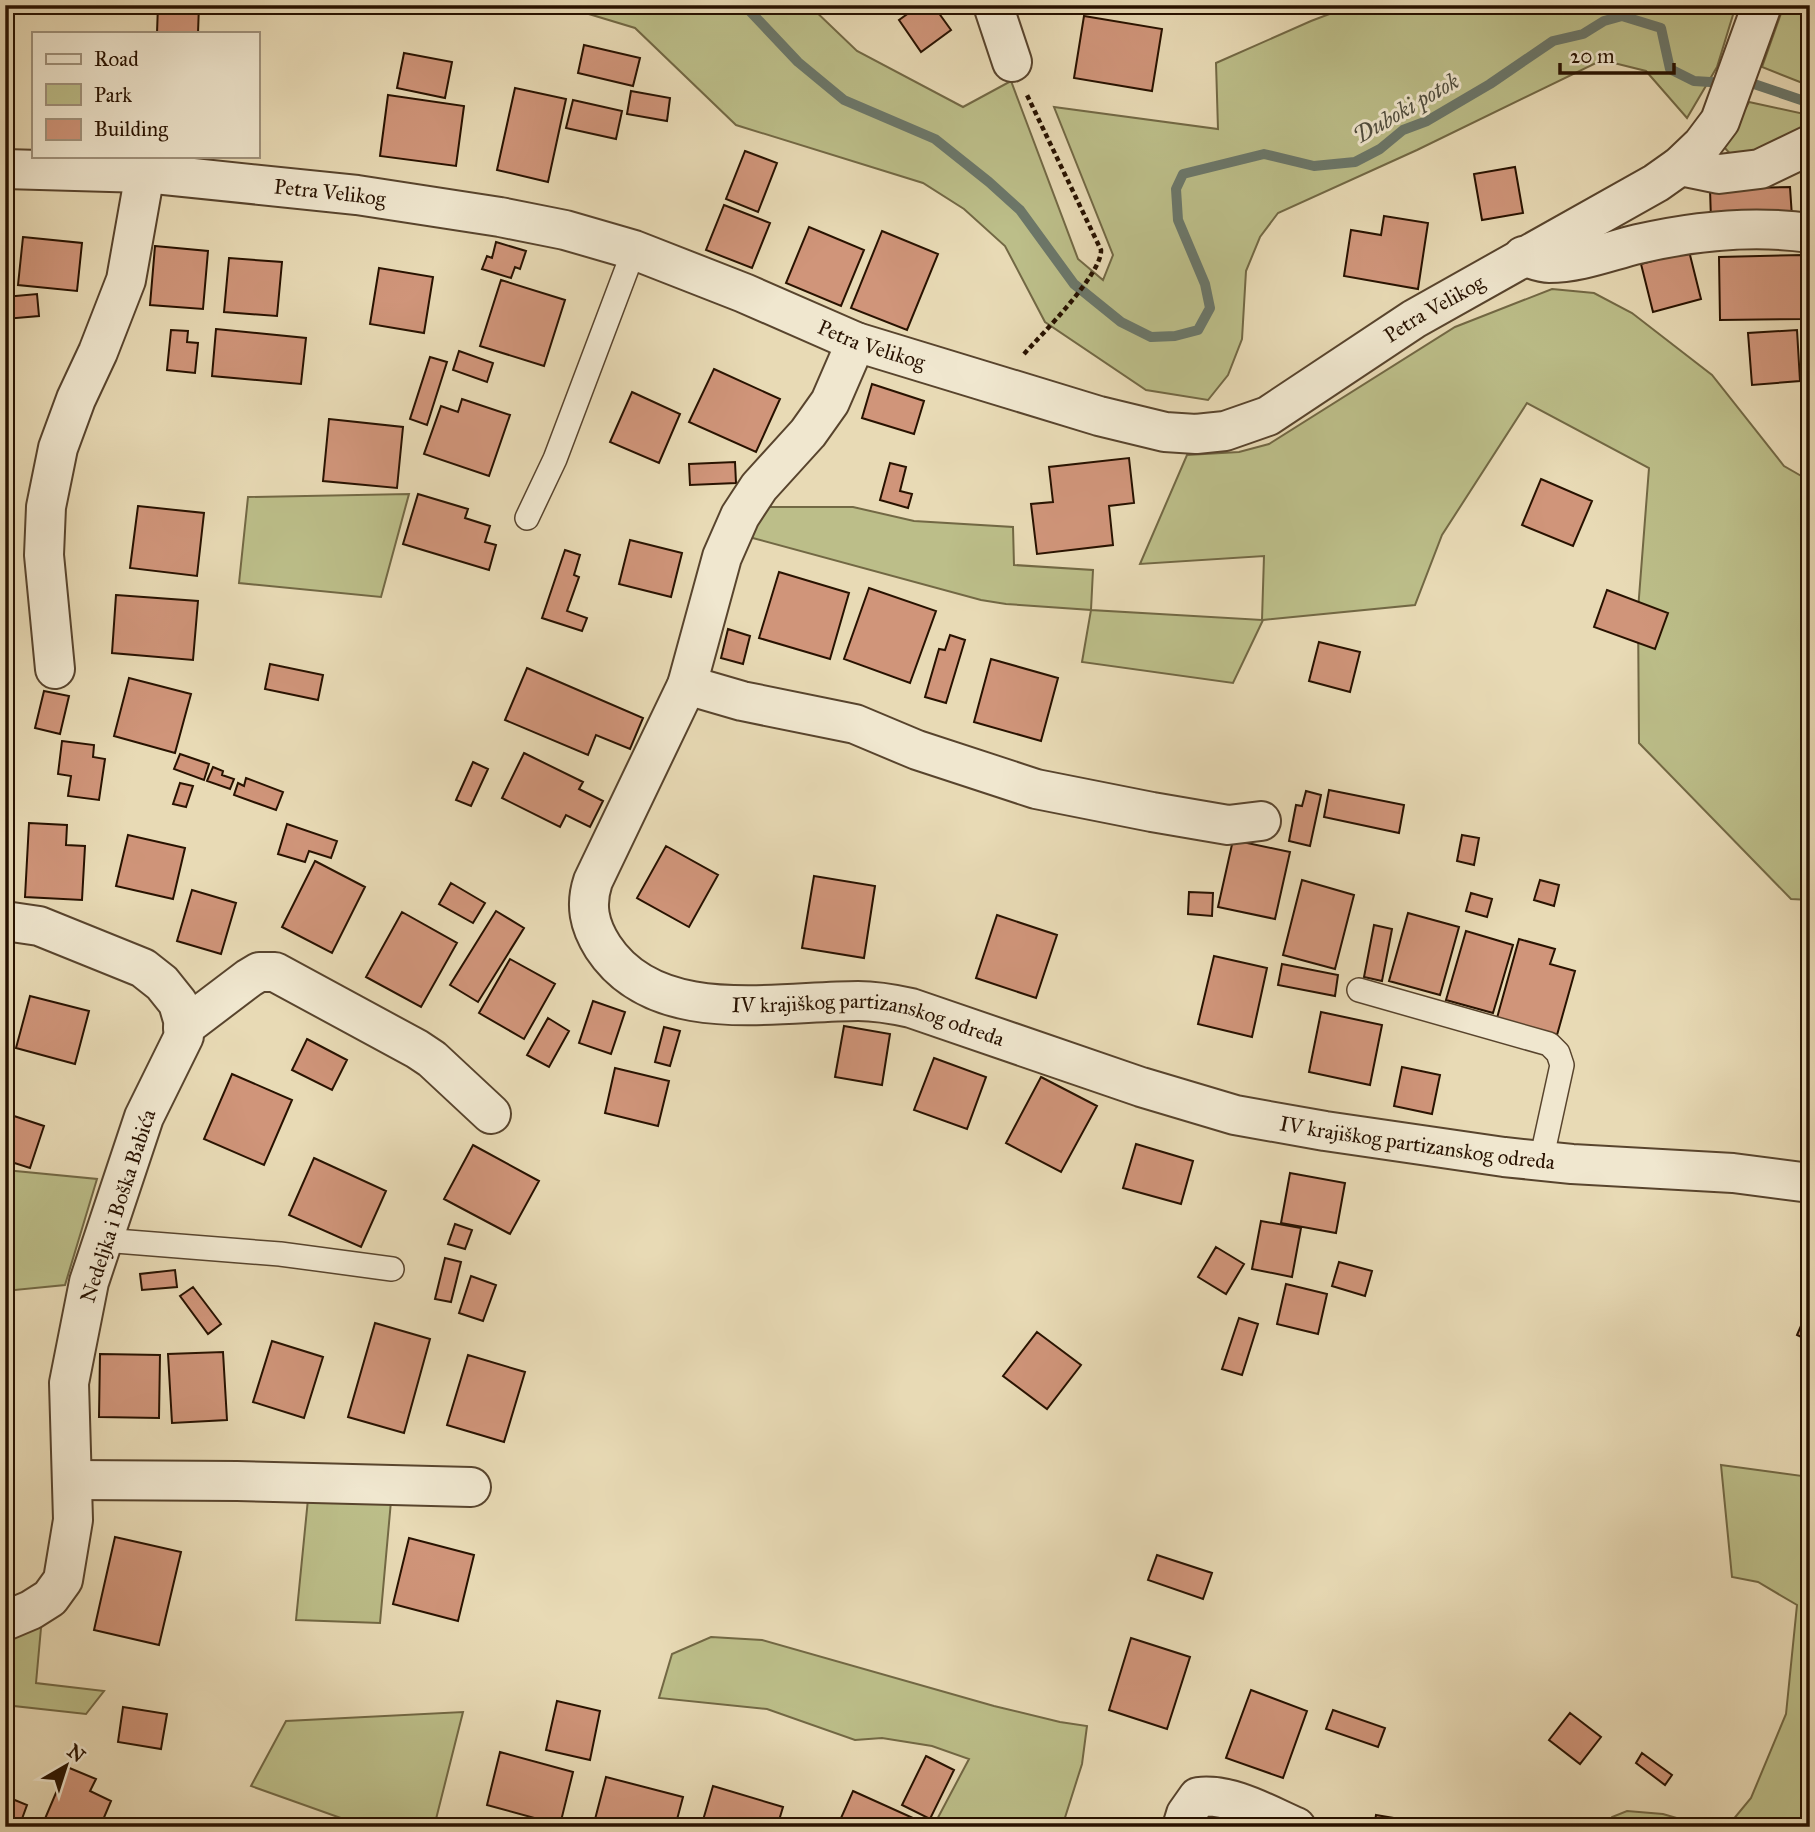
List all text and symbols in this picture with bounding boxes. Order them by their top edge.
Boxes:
legend [32,32,259,158]
scale bar [1560,32,1673,76]
text: 20 m [1570,43,1615,69]
text: Road [94,46,139,72]
water label: Duboki potok [1348,66,1464,150]
text: Park [94,82,132,108]
text: Building [94,116,168,142]
street label: Petra Velikog [273,173,388,212]
street label: Petra Velikog [1379,269,1489,348]
street label: Petra Velikog [814,314,929,375]
street label: IV krajiškog partizanskog odreda [731,988,1008,1052]
street label: Nedeljka i Boška Babića [75,1106,162,1306]
street label: IV krajiškog partizanskog odreda [1278,1110,1556,1175]
north arrow [32,1730,102,1800]
text: N [63,1739,90,1767]

